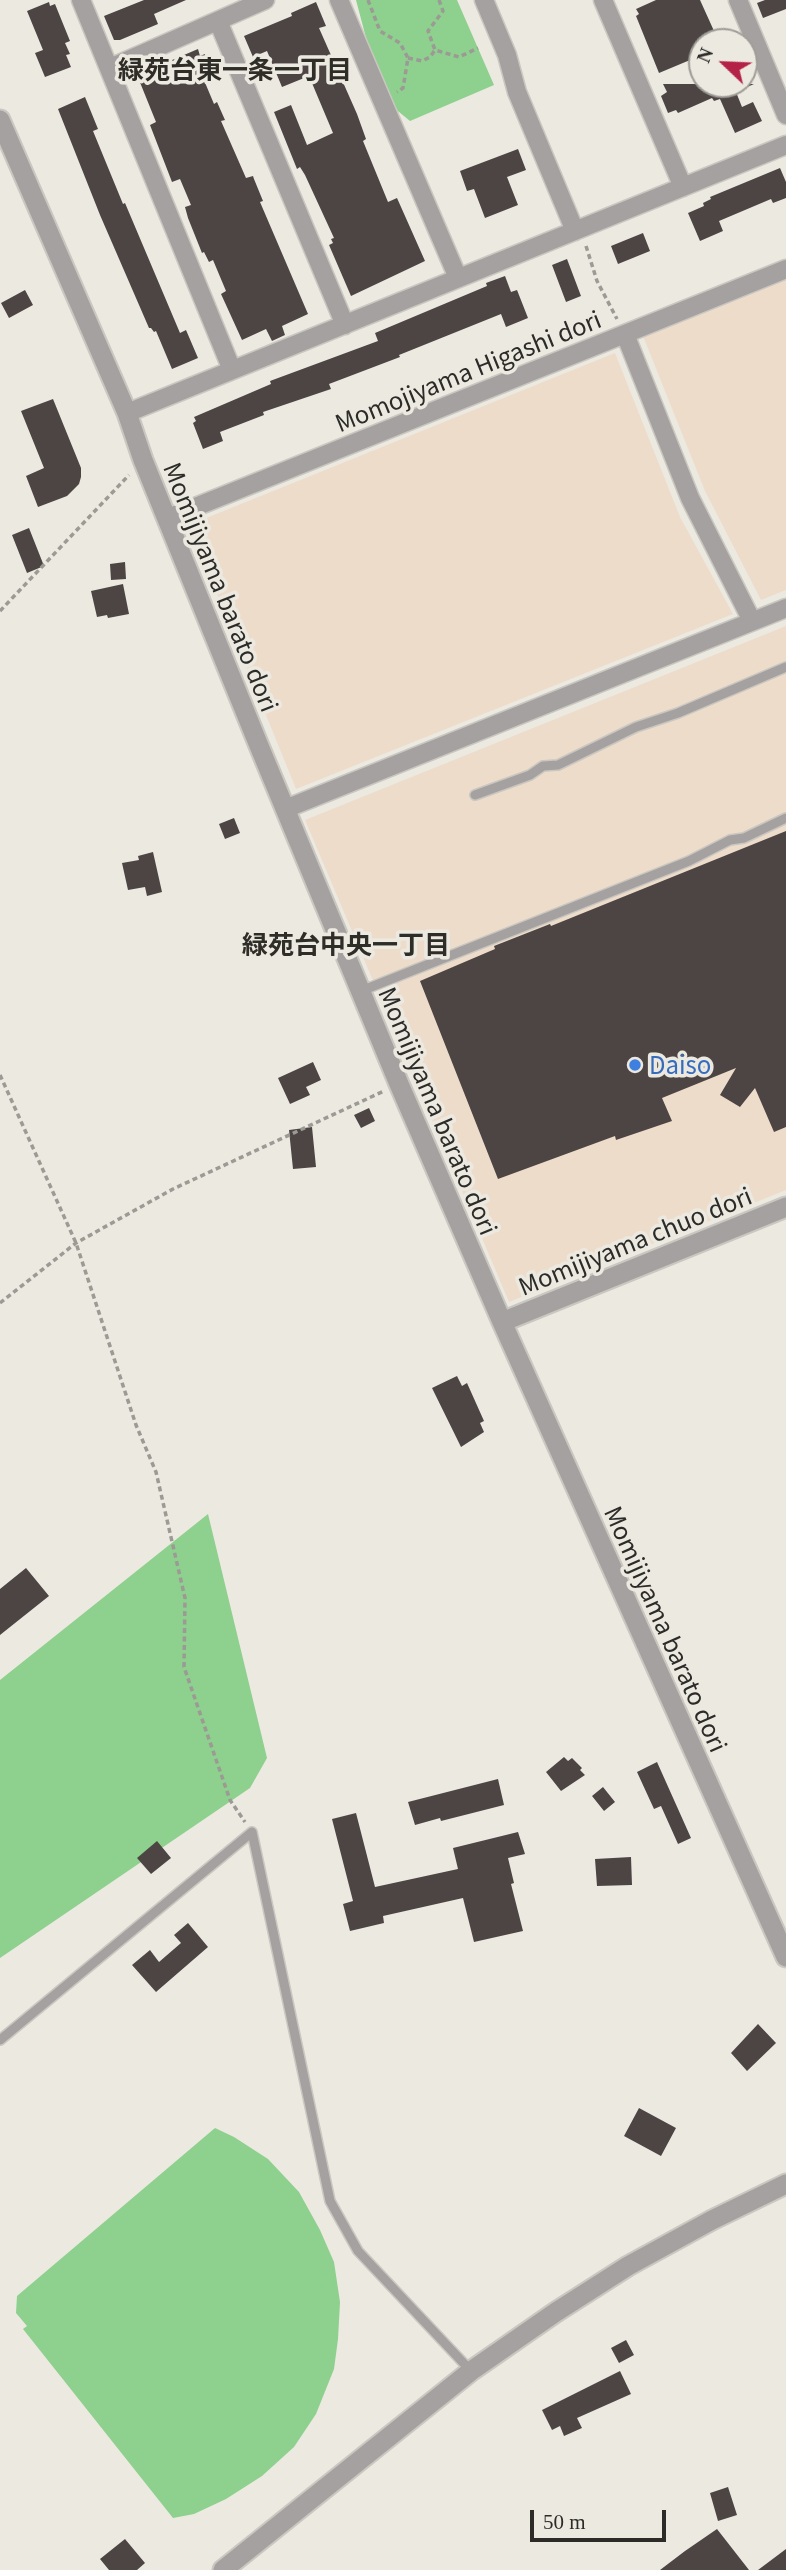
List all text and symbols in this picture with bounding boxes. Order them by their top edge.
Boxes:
north arrow [688,28,758,98]
text: N [693,45,717,66]
district label: 緑苑台東一条一丁目 [118,53,352,85]
street label: Momojiyama Higashi dori [331,304,605,438]
street label: Momijiyama barato dori [158,458,284,716]
district label: 緑苑台中央一丁目 [242,928,450,960]
street label: Momijiyama barato dori [373,983,503,1239]
place label: Daiso [649,1051,711,1079]
marker: Daiso [627,1057,643,1073]
street label: Momijiyama chuo dori [514,1181,756,1301]
street label: Momijiyama barato dori [599,1502,733,1756]
scale bar [534,2496,670,2540]
text: 50 m [543,2510,586,2534]

